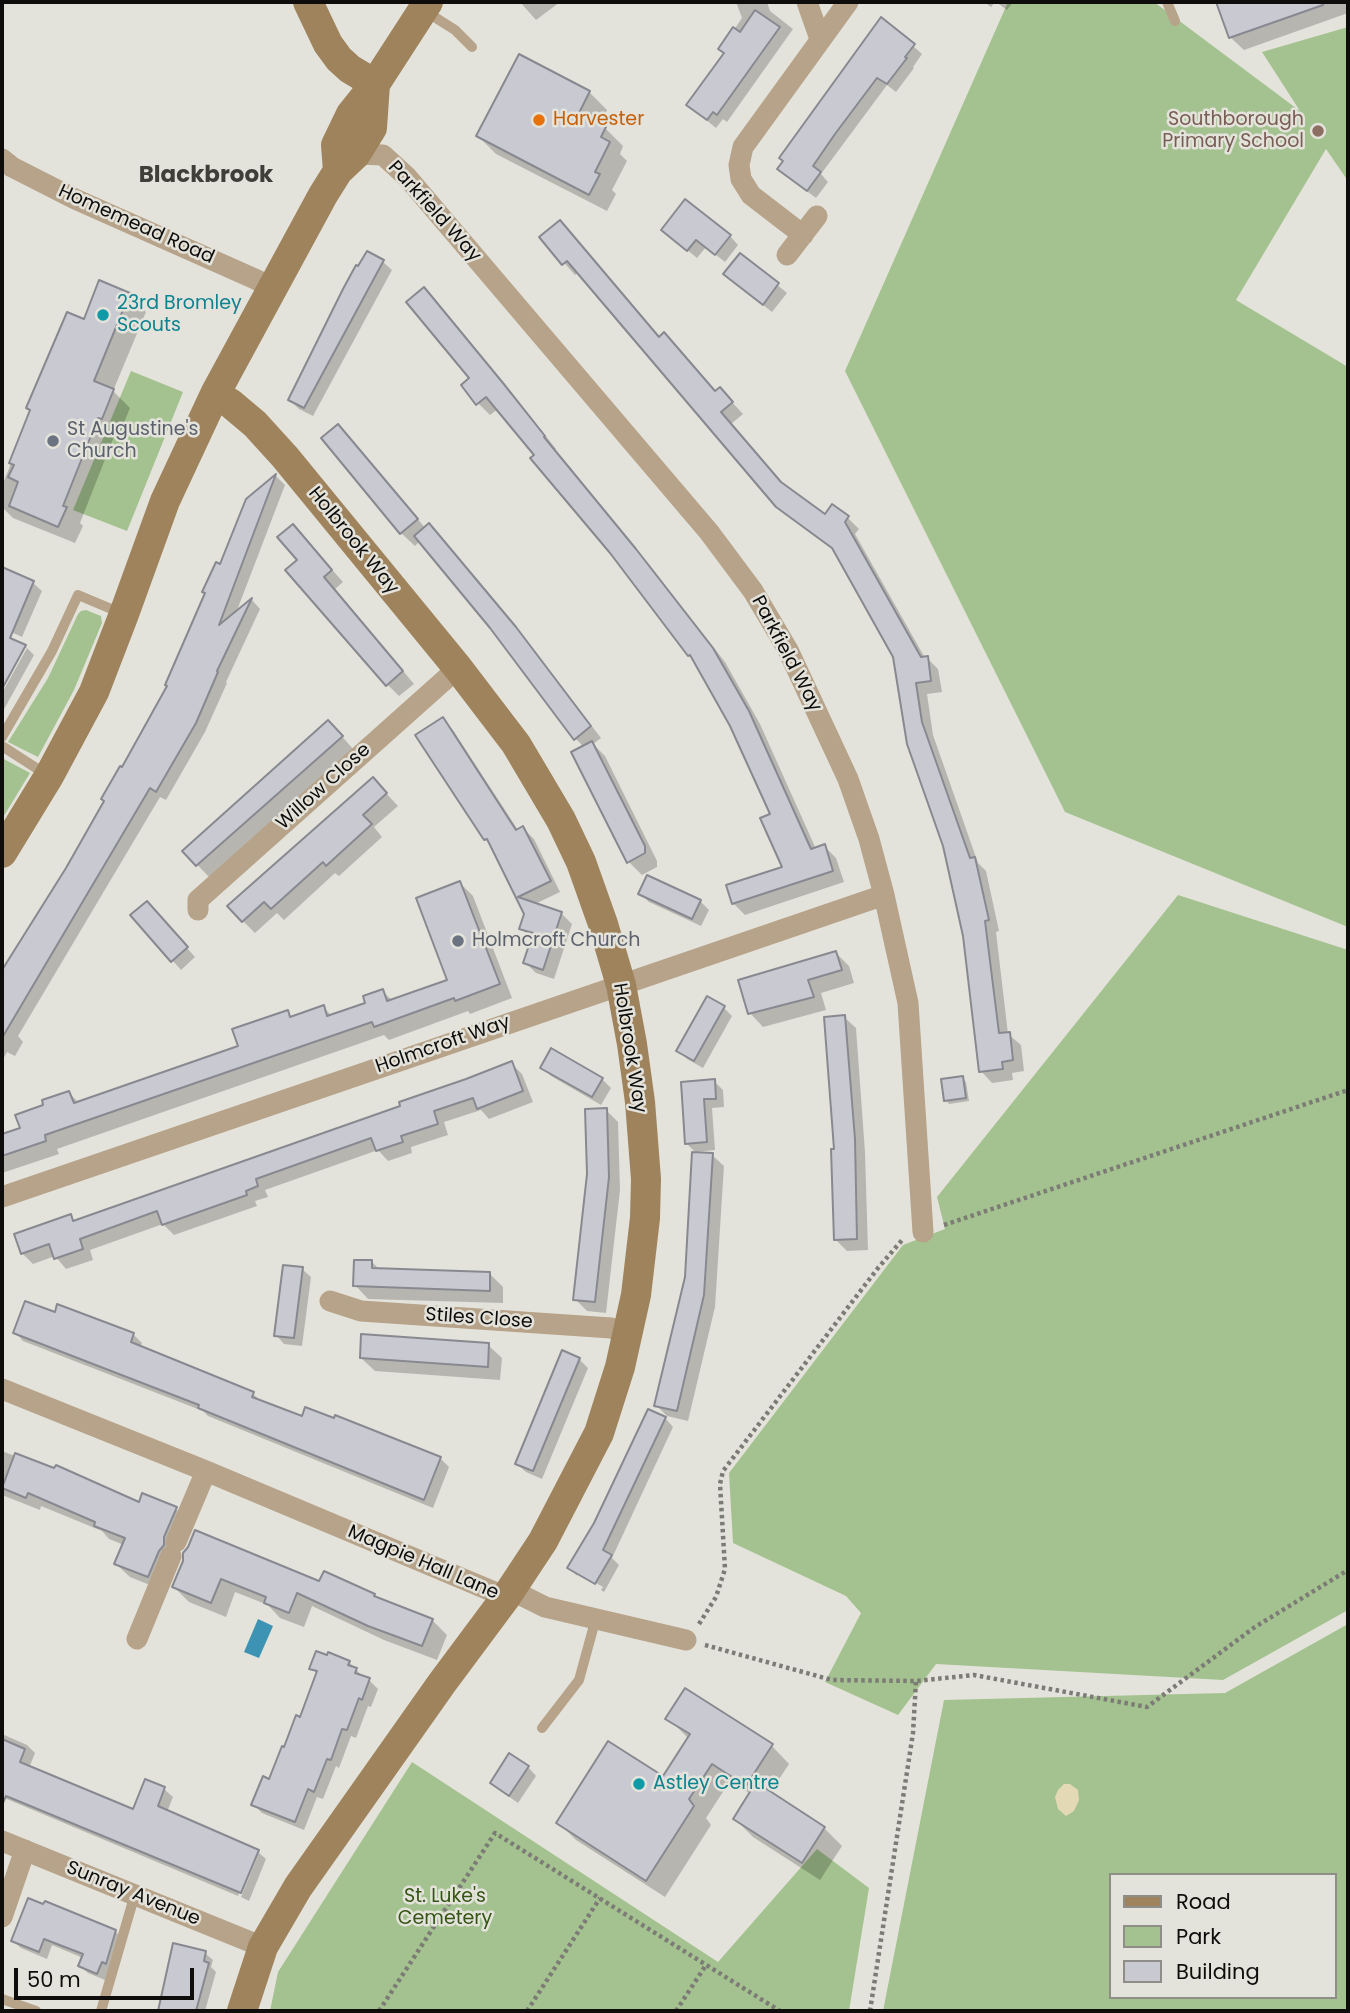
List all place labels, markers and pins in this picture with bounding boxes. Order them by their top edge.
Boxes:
place label: Harvester [553,109,644,131]
place label: Southborough Primary School [1162,109,1304,153]
marker: Harvester [531,112,547,128]
marker: Southborough Primary School [1310,123,1326,139]
place label: 23rd Bromley Scouts [117,293,242,337]
marker: 23rd Bromley Scouts [95,307,111,323]
place label: St Augustine's Church [67,419,198,463]
marker: St Augustine's Church [45,433,61,449]
place label: Holmcroft Church [472,930,640,952]
marker: Holmcroft Church [450,933,466,949]
place label: Astley Centre [653,1773,779,1795]
marker: Astley Centre [631,1776,647,1792]

